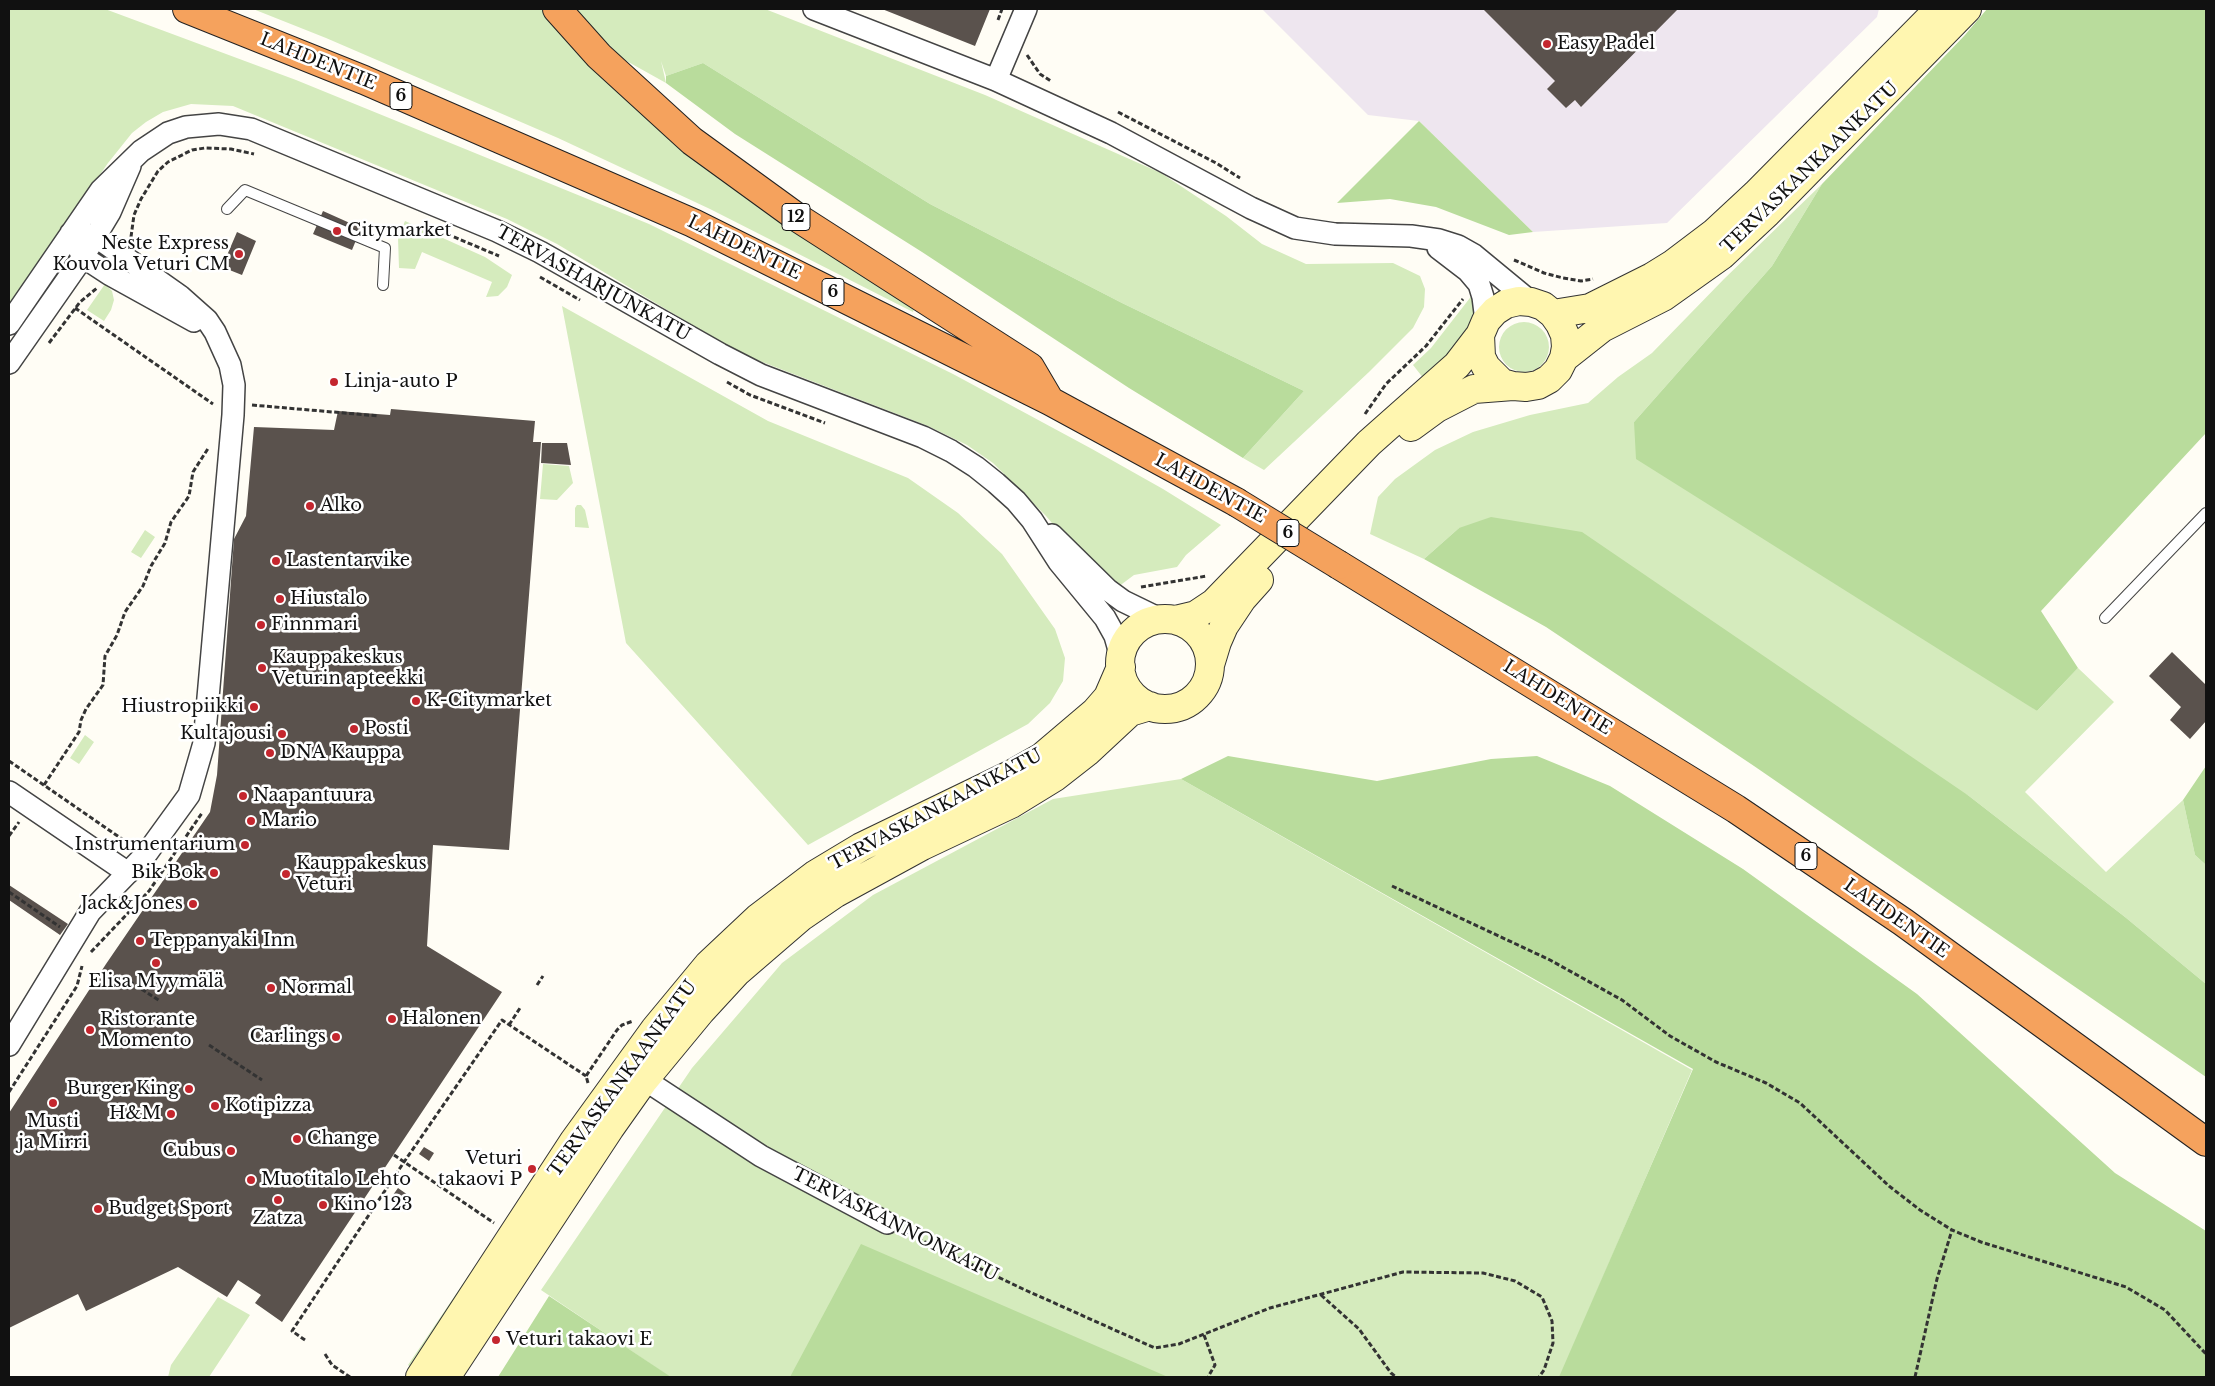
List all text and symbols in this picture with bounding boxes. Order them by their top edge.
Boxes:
street label: LAHDENTIE [257,29,379,95]
place label: Easy Padel [1557,33,1655,55]
marker: Easy Padel [1541,38,1553,50]
street label: TERVASKANKAANKATU [1717,78,1903,258]
road number: 6 [390,82,412,110]
road number: 12 [782,203,810,230]
street label: LAHDENTIE [684,211,804,285]
place label: Citymarket [347,220,451,242]
street label: TERVASHARJUNKATU [492,221,694,347]
marker: Citymarket [331,225,343,237]
place label: Neste Express Kouvola Veturi CM [53,233,229,276]
marker: Neste Express Kouvola Veturi CM [233,248,245,260]
road number: 6 [822,278,844,306]
place label: Linja-auto P [344,371,458,393]
marker: Linja-auto P [328,376,340,388]
street label: LAHDENTIE [1151,450,1269,528]
place label: Alko [320,495,362,517]
marker: Alko [304,500,316,512]
road number: 6 [1277,520,1299,546]
place label: Lastentarvike [286,550,410,572]
marker: Lastentarvike [270,555,282,567]
place label: Hiustalo [290,588,367,610]
marker: Hiustalo [274,593,286,605]
place label: Finnmari [271,614,358,636]
marker: Finnmari [255,619,267,631]
place label: Kauppakeskus Veturin apteekki [272,647,424,690]
street label: LAHDENTIE [1499,656,1615,740]
marker: Kauppakeskus Veturin apteekki [256,662,268,674]
place label: K-Citymarket [426,690,552,712]
marker: K-Citymarket [410,695,422,707]
place label: Hiustropiikki [121,696,244,718]
marker: Hiustropiikki [248,701,260,713]
place label: Posti [364,718,409,740]
place label: Kultajousi [180,723,272,745]
marker: Posti [348,723,360,735]
marker: Kultajousi [276,728,288,740]
place label: DNA Kauppa [280,742,401,764]
street label: TERVASKANKAANKATU [826,745,1046,875]
marker: DNA Kauppa [264,747,276,759]
place label: Naapantuura [253,785,373,807]
marker: Naapantuura [237,790,249,802]
place label: Mario [261,810,317,832]
marker: Mario [245,815,257,827]
place label: Instrumentarium [75,834,235,856]
marker: Instrumentarium [239,839,251,851]
road number: 6 [1795,842,1817,869]
place label: Kauppakeskus Veturi [296,853,427,896]
place label: Bik Bok [131,862,204,884]
marker: Bik Bok [208,867,220,879]
marker: Kauppakeskus Veturi [280,868,292,880]
street label: LAHDENTIE [1839,875,1953,963]
place label: Jack&Jones [81,893,183,915]
marker: Jack&Jones [187,898,199,910]
place label: Teppanyaki Inn [150,930,295,952]
marker: Teppanyaki Inn [134,935,146,947]
marker: Elisa Myymälä [150,957,162,969]
place label: Elisa Myymälä [88,971,224,993]
street label: TERVASKANKAANKATU [544,976,702,1182]
place label: Normal [281,977,352,999]
marker: Normal [265,982,277,994]
place label: Halonen [402,1008,481,1030]
place label: Ristorante Momento [100,1009,195,1052]
marker: Halonen [386,1013,398,1025]
marker: Ristorante Momento [84,1024,96,1036]
place label: Carlings [250,1026,326,1048]
marker: Carlings [330,1031,342,1043]
place label: Burger King [67,1078,179,1100]
marker: Burger King [183,1083,195,1095]
place label: Kotipizza [225,1095,312,1117]
marker: Musti ja Mirri [47,1097,59,1109]
marker: Kotipizza [209,1100,221,1112]
place label: H&M [109,1103,161,1125]
marker: H&M [165,1108,177,1120]
place label: Musti ja Mirri [18,1111,88,1154]
place label: Change [307,1128,377,1150]
marker: Change [291,1133,303,1145]
place label: Cubus [163,1140,221,1162]
marker: Cubus [225,1145,237,1157]
place label: Veturi takaovi P [438,1148,522,1190]
marker: Veturi takaovi P [526,1163,538,1175]
street label: TERVASKANNONKATU [788,1163,1002,1287]
place label: Muotitalo Lehto [261,1169,411,1191]
marker: Muotitalo Lehto [245,1174,257,1186]
marker: Zatza [272,1194,284,1206]
place label: Kino 123 [333,1194,413,1216]
place label: Budget Sport [108,1198,230,1220]
marker: Kino 123 [317,1199,329,1211]
marker: Budget Sport [92,1203,104,1215]
place label: Zatza [253,1208,303,1230]
place label: Veturi takaovi E [506,1329,652,1351]
marker: Veturi takaovi E [490,1334,502,1346]

